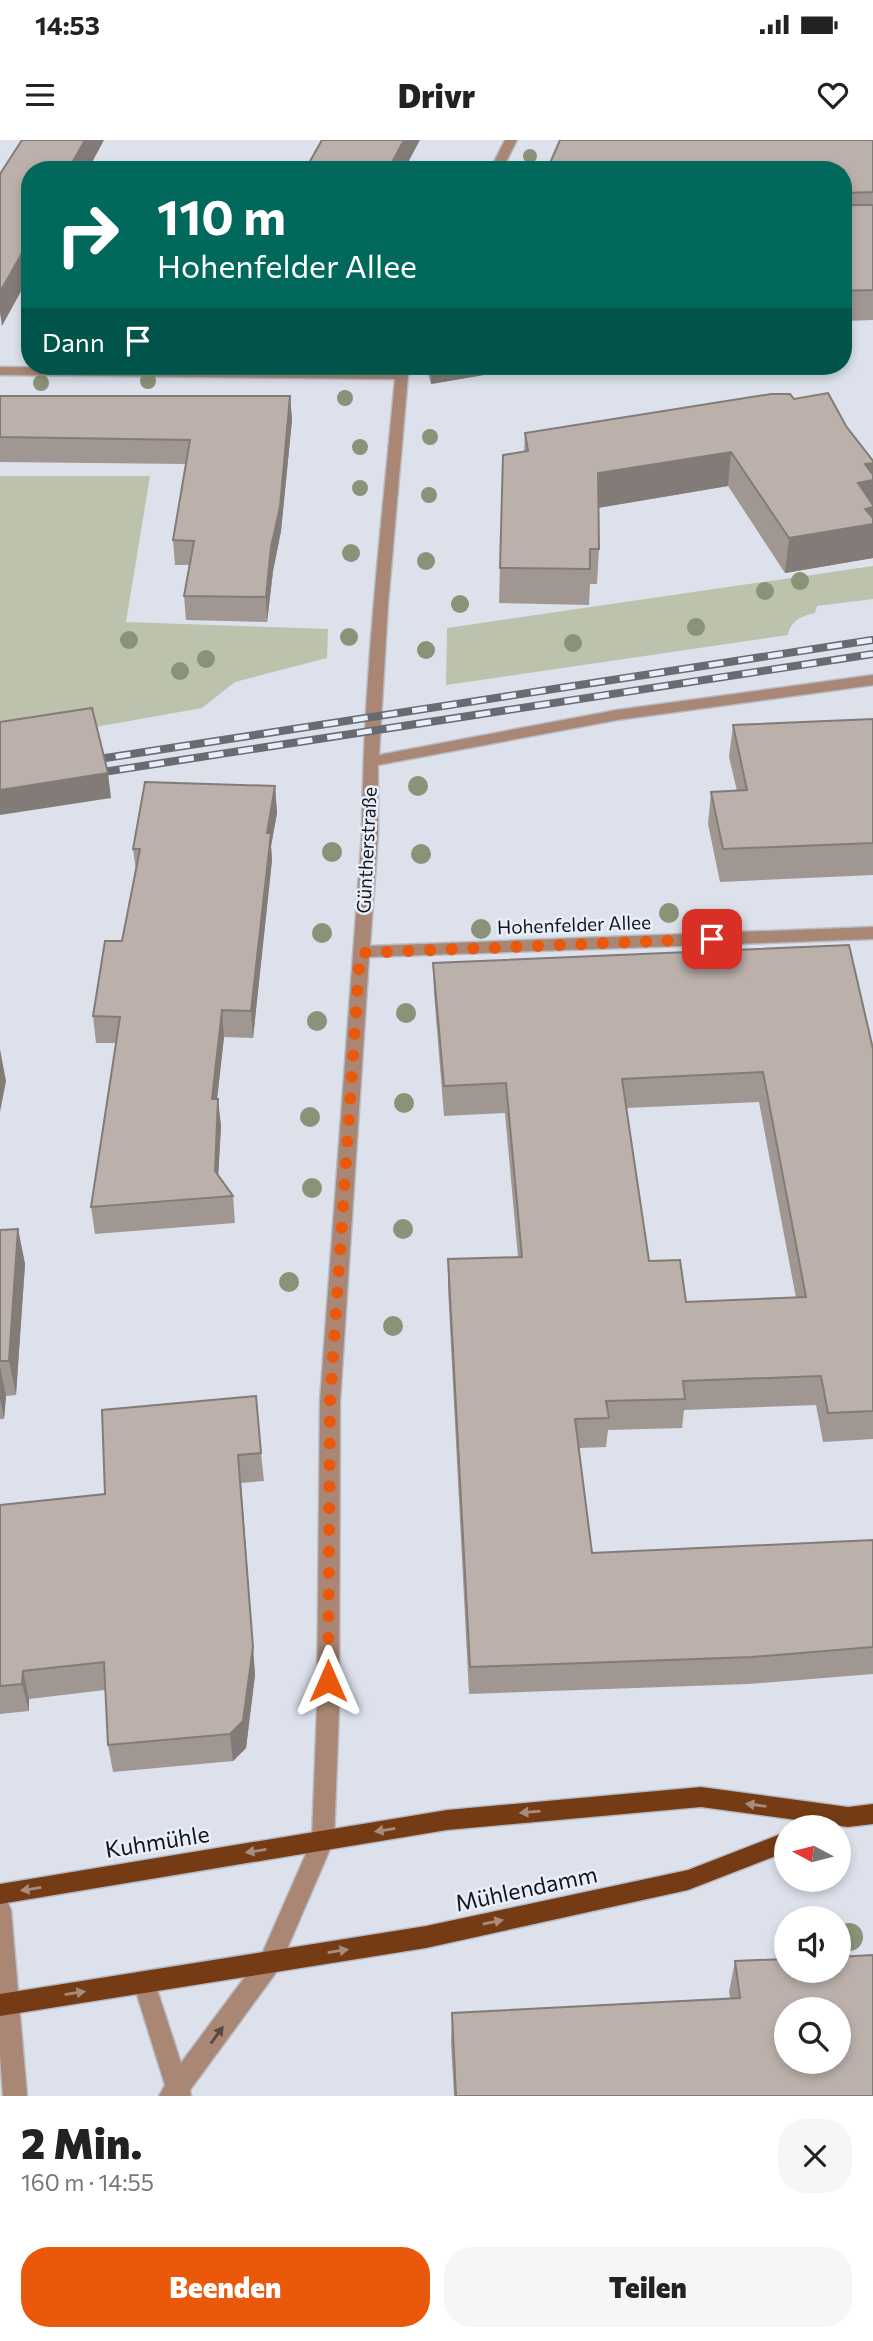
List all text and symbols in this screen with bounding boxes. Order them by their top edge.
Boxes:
text: 14:53 [35,9,100,40]
text: Drivr [398,75,475,115]
icon: menu [21,76,59,114]
icon: heart [814,76,852,114]
text: 110 m [157,185,286,245]
icon: right [42,189,133,280]
text: Hohenfelder Allee [157,245,417,285]
icon: arrive [119,322,157,360]
text: Dann [42,326,105,357]
street label: Güntherstraße [351,786,381,914]
pin [682,909,742,969]
street label: Hohenfelder Allee [496,910,652,938]
icon: arrive [693,920,731,958]
position arrow [291,1644,365,1718]
one-way arrow [745,1799,767,1810]
one-way arrow [519,1807,541,1818]
north arrow [774,1815,850,1892]
map controls [774,1815,851,2074]
street label: Kuhmühle [103,1819,211,1863]
one-way arrow [374,1825,396,1836]
one-way arrow [245,1846,267,1857]
street label: Mühlendamm [452,1859,600,1917]
one-way arrow [20,1884,42,1895]
button: sound [774,1906,851,1983]
one-way arrow [482,1917,504,1928]
one-way arrow [327,1945,349,1956]
one-way arrow [64,1987,86,1998]
button: search [774,1997,851,2074]
one-way arrow [209,2026,223,2044]
text: 2 Min. [21,2116,142,2168]
button: close [778,2119,852,2193]
text: 160 m · 14:55 [21,2168,154,2196]
button: Beenden [21,2247,430,2327]
button: Teilen [444,2247,852,2327]

